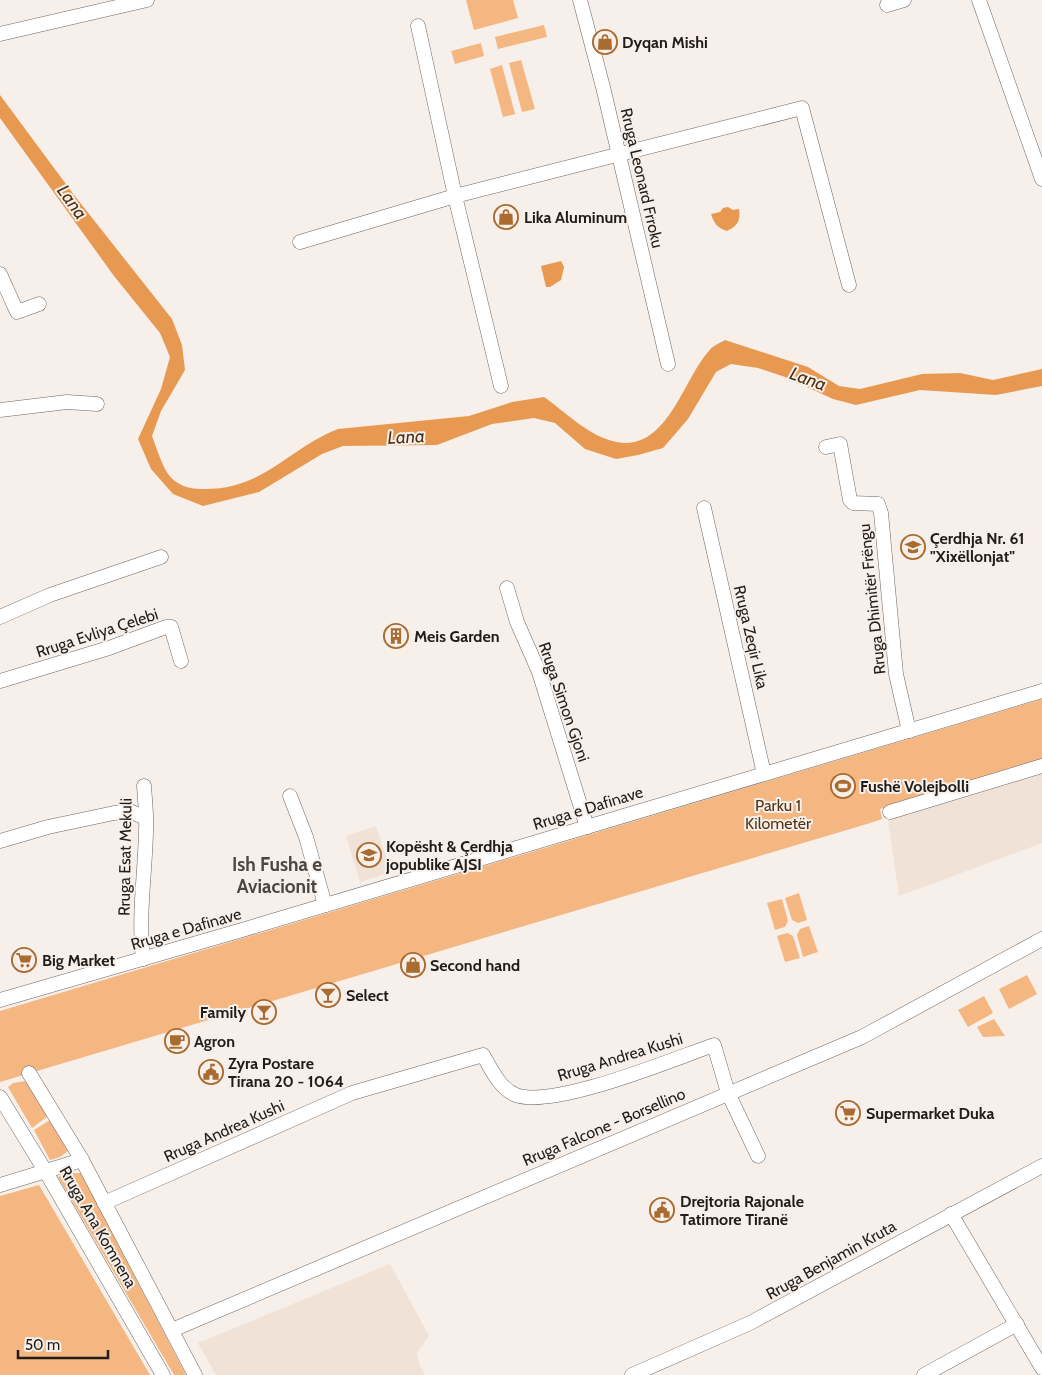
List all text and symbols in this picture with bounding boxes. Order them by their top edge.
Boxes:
shop icon: Dyqan Mishi [592,29,618,55]
place label: Dyqan Mishi [622,33,708,52]
street label: Rruga Leonard Frroku [617,106,667,250]
water label: Lana [52,181,92,223]
shop icon: Lika Aluminum [493,204,519,230]
place label: Lika Aluminum [524,208,627,227]
water label: Lana [787,362,829,396]
water label: Lana [387,425,425,449]
street label: Rruga Dhimitër Frëngu [855,523,889,675]
place label: Çerdhja Nr. 61 "Xixëllonjat" [930,529,1024,566]
school or university icon: Çerdhja Nr. 61 "Xixëllonjat" [900,534,926,560]
street label: Rruga Zeqir Lika [730,583,772,691]
street label: Rruga Evliya Çelebi [34,604,160,662]
building icon: Meis Garden [383,623,409,649]
place label: Meis Garden [414,627,500,646]
street label: Rruga Simon Gjoni [535,640,593,764]
sports icon: Fushë Volejbolli [830,773,856,799]
place label: Fushë Volejbolli [860,777,969,796]
street label: Rruga e Dafinave [531,782,645,834]
park label: Parku 1 Kilometër [745,796,812,833]
street label: Rruga Esat Mekuli [114,798,136,916]
place label: Kopësht & Çerdhja jopublike AJSI [385,837,513,874]
school or university icon: Kopësht & Çerdhja jopublike AJSI [356,842,382,868]
district label: Ish Fusha e Aviacionit [232,853,322,898]
street label: Rruga e Dafinave [129,904,243,954]
supermarket icon: Big Market [11,947,37,973]
place label: Big Market [42,951,116,970]
shop icon: Second hand [400,952,426,978]
place label: Second hand [430,956,520,975]
bar icon: Select [315,982,341,1008]
place label: Select [346,986,389,1005]
bar icon: Family [251,999,277,1025]
place label: Family [200,1003,246,1022]
cafe icon: Agron [164,1028,190,1054]
street label: Rruga Andrea Kushi [555,1029,685,1085]
place label: Agron [194,1032,235,1051]
place label: Zyra Postare Tirana 20 - 1064 [228,1054,344,1091]
public building icon: Zyra Postare Tirana 20 - 1064 [198,1059,224,1085]
street label: Rruga Falcone - Borsellino [520,1084,688,1170]
street label: Rruga Andrea Kushi [161,1096,287,1166]
supermarket icon: Supermarket Duka [835,1100,861,1126]
place label: Supermarket Duka [866,1104,995,1123]
street label: Rruga Ana Komnena [55,1163,141,1292]
place label: Drejtoria Rajonale Tatimore Tiranë [680,1192,804,1229]
public building icon: Drejtoria Rajonale Tatimore Tiranë [649,1197,675,1223]
street label: Rruga Benjamin Kruta [763,1216,900,1304]
scale bar [18,1328,108,1360]
text: 50 m [25,1336,60,1354]

